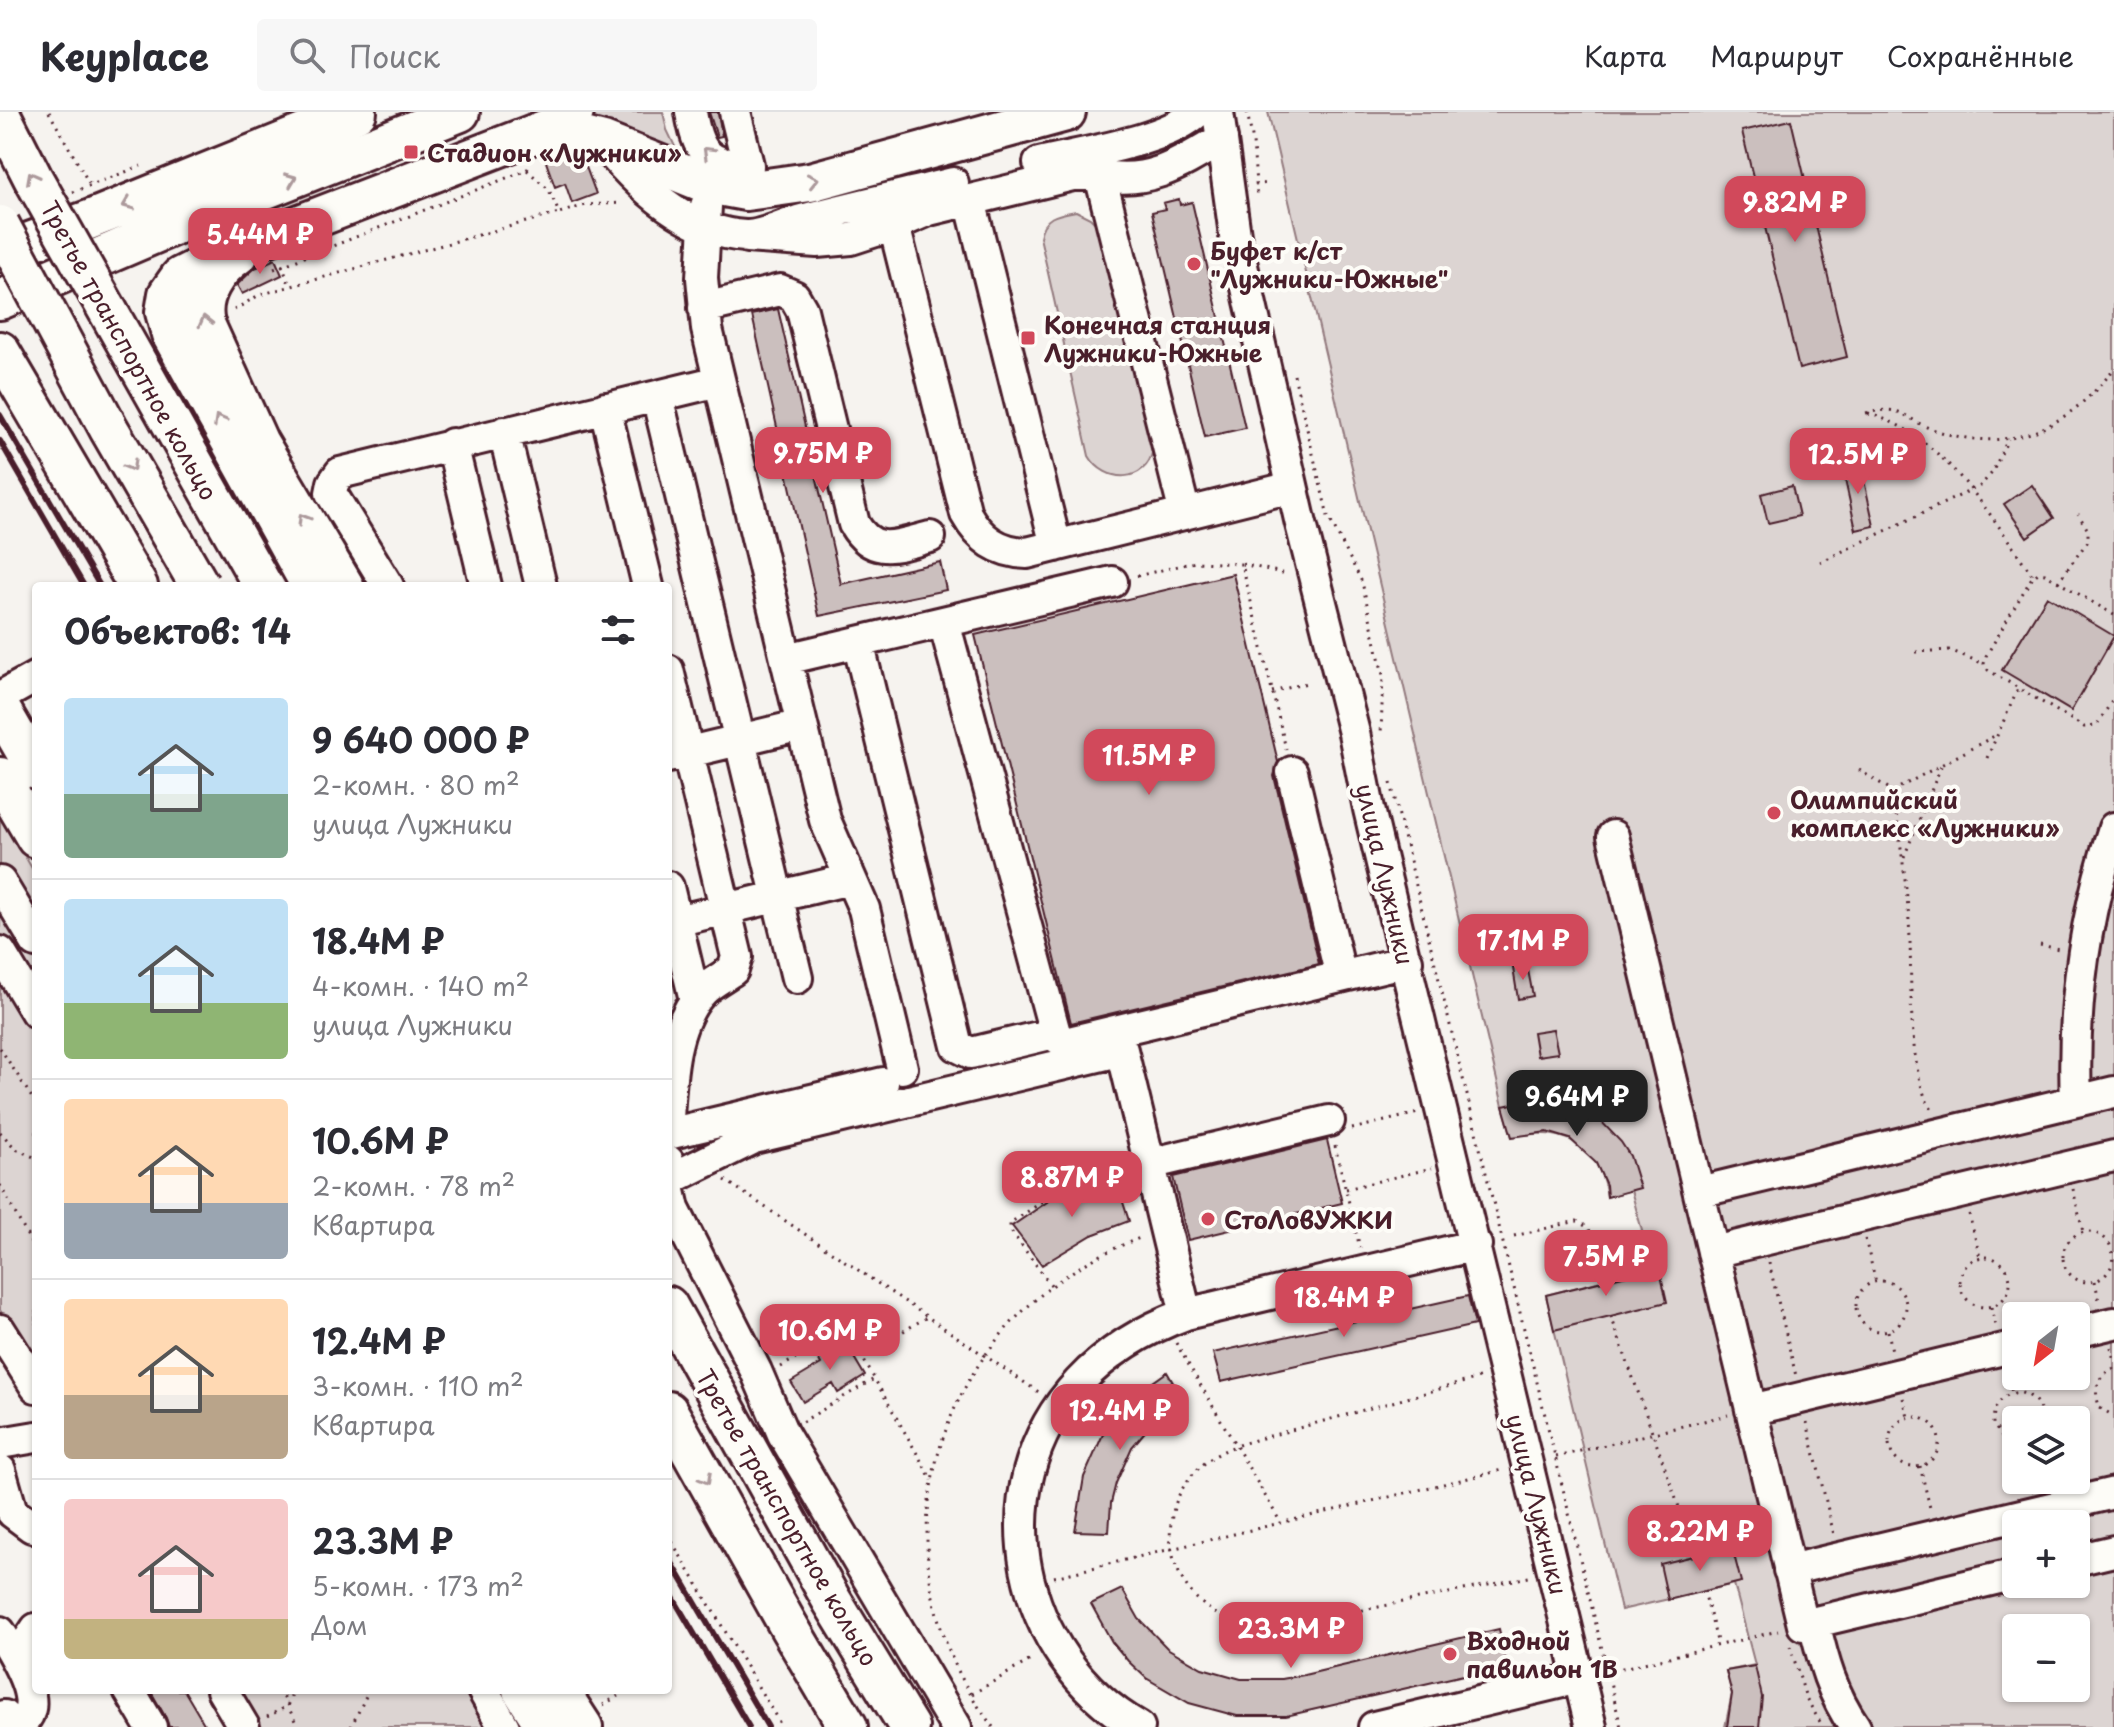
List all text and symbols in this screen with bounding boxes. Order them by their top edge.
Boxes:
search box [257,19,817,91]
text: Keyplace [40,27,209,84]
icon: search [285,33,329,77]
text: Поиск [349,33,440,78]
text: Карта [1584,34,1666,77]
text: Маршрут [1710,34,1843,77]
text: Сохранённые [1887,34,2074,77]
place label: Стадион «Лужники» [427,134,682,170]
marker: Стадион «Лужники» [402,143,420,161]
one-way arrow [703,146,717,161]
one-way arrow [27,170,42,185]
one-way arrow [283,172,297,189]
one-way arrow [805,172,819,189]
pin: 9.82M ₽ [1721,176,1869,244]
text: 9.82M ₽ [1742,182,1848,221]
street label: Третье транспортное кольцо [32,194,228,506]
one-way arrow [122,195,137,211]
pin: 5.44M ₽ [186,208,334,276]
text: 5.44M ₽ [206,214,314,253]
place label: Буфет к/ст "Лужники-Южные" [1210,232,1448,296]
marker: Буфет к/ст "Лужники-Южные" [1185,255,1203,273]
place label: Конечная станция Лужники-Южные [1044,306,1271,370]
one-way arrow [198,315,215,328]
marker: Конечная станция Лужники-Южные [1019,329,1037,347]
one-way arrow [213,414,228,428]
pin: 9.75M ₽ [749,427,897,495]
pin: 12.5M ₽ [1784,428,1932,496]
text: 9.75M ₽ [773,433,873,472]
text: 12.5M ₽ [1808,434,1908,473]
one-way arrow [121,457,137,472]
one-way arrow [298,513,313,528]
text: Объектов: 14 [64,604,291,656]
icon: filters [596,608,640,652]
text: 9 640 000 ₽ [312,713,529,765]
pin: 11.5M ₽ [1075,729,1223,797]
icon: home [128,730,224,826]
text: 11.5M ₽ [1102,735,1196,774]
text: 2-комн. · 80 m² [312,765,520,804]
street label: улица Лужники [1348,780,1424,968]
place label: Олимпийский комплекс «Лужники» [1790,781,2060,845]
text: улица Лужники [312,804,513,843]
marker: Олимпийский комплекс «Лужники» [1765,804,1783,822]
text: 18.4M ₽ [312,914,445,966]
pin: 17.1M ₽ [1449,914,1597,982]
text: 17.1M ₽ [1476,920,1570,959]
icon: home [128,931,224,1027]
text: 4-комн. · 140 m² [312,966,529,1005]
text: улица Лужники [312,1005,513,1044]
pin: 9.64M ₽ [1503,1070,1651,1138]
text: 9.64M ₽ [1525,1076,1629,1115]
text: 10.6M ₽ [312,1114,449,1166]
icon: home [128,1131,224,1227]
pin: 8.87M ₽ [998,1151,1146,1219]
text: 8.87M ₽ [1020,1157,1124,1196]
text: 2-комн. · 78 m² [312,1166,515,1205]
place label: СтоЛовУЖКИ [1224,1201,1393,1237]
text: Квартира [312,1205,435,1244]
marker: СтоЛовУЖКИ [1199,1210,1217,1228]
pin: 7.5M ₽ [1541,1230,1671,1298]
text: 7.5M ₽ [1562,1236,1650,1275]
pin: 18.4M ₽ [1270,1271,1418,1339]
text: 18.4M ₽ [1293,1277,1395,1316]
north arrow [2002,1302,2090,1390]
map controls [2002,1302,2090,1702]
pin: 10.6M ₽ [756,1304,904,1372]
text: 10.6M ₽ [778,1310,882,1349]
text: 12.4M ₽ [312,1314,446,1366]
icon: home [128,1331,224,1427]
street label: Третье транспортное кольцо [688,1362,888,1672]
text: 3-комн. · 110 m² [312,1366,524,1405]
pin: 12.4M ₽ [1046,1384,1194,1452]
text: 12.4M ₽ [1069,1390,1171,1429]
text: Квартира [312,1405,435,1444]
button: layers [2002,1406,2090,1494]
street label: улица Лужники [1498,1410,1578,1598]
one-way arrow [696,1470,712,1485]
pin: 8.22M ₽ [1626,1505,1774,1573]
button: + [2002,1510,2090,1598]
text: 8.22M ₽ [1646,1511,1754,1550]
text: 23.3M ₽ [312,1514,453,1566]
icon: home [128,1531,224,1627]
text: 5-комн. · 173 m² [312,1566,524,1605]
pin: 23.3M ₽ [1217,1602,1365,1670]
text: Дом [312,1605,368,1644]
text: 23.3M ₽ [1237,1608,1345,1647]
button: − [2002,1614,2090,1702]
place label: Входной павильон 1B [1466,1622,1618,1686]
marker: Входной павильон 1B [1441,1645,1459,1663]

